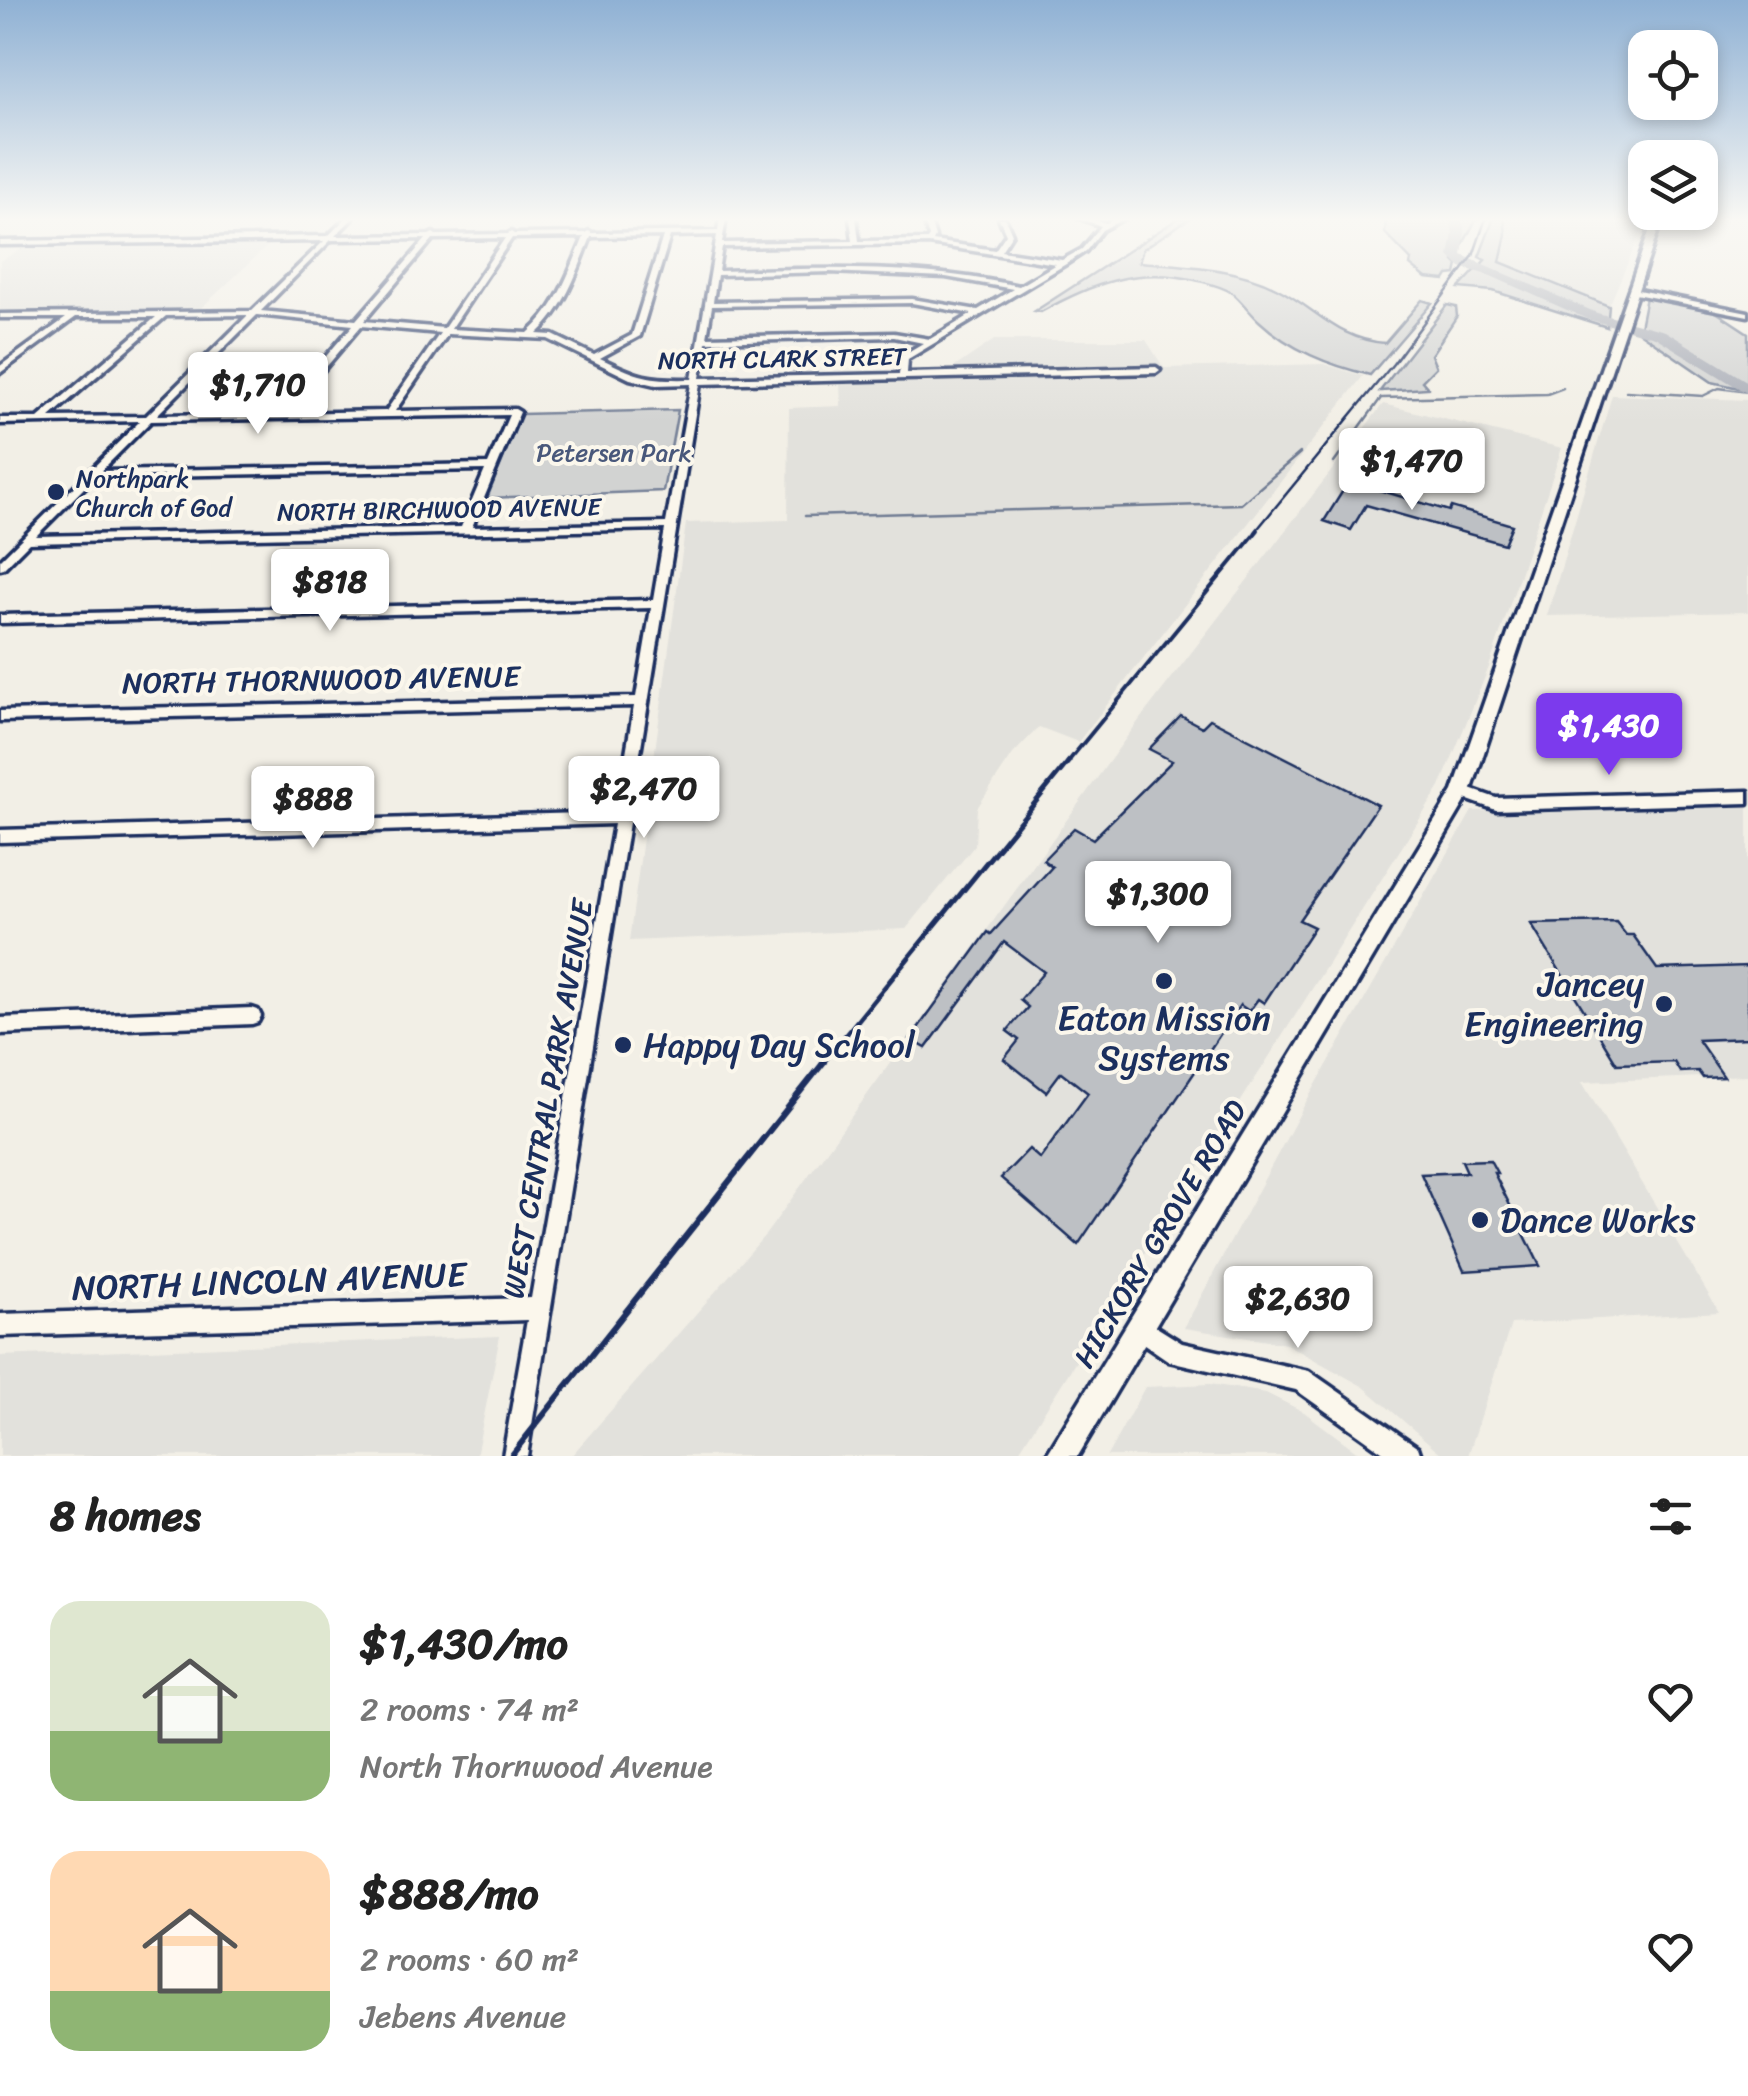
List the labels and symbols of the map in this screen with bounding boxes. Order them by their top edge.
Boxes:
street label: NORTH CLARK STREET [657,334,908,383]
pin: $1,710 [177,352,339,437]
pin: $1,470 [1331,428,1493,513]
park label: Petersen Park [536,430,692,475]
place label: Northpark Church of God [76,456,233,530]
marker: Northpark Church of God [45,481,67,503]
street label: NORTH BIRCHWOOD AVENUE [277,484,604,535]
pin: $818 [271,549,389,634]
street label: NORTH THORNWOOD AVENUE [122,649,523,710]
pin: $1,430 [1528,693,1690,778]
pin: $2,470 [563,756,725,841]
pin: $888 [254,766,372,851]
pin: $1,300 [1077,861,1239,946]
street label: WEST CENTRAL PARK AVENUE [486,893,610,1303]
place label: Jancey Engineering [1464,953,1644,1055]
marker: Eaton Mission Systems [1153,970,1175,992]
place label: Eaton Mission Systems [1057,987,1271,1089]
marker: Jancey Engineering [1653,993,1675,1015]
place label: Happy Day School [643,1014,916,1076]
marker: Happy Day School [612,1034,634,1056]
street label: HICKORY GROVE ROAD [1058,1089,1262,1379]
place label: Dance Works [1500,1189,1696,1251]
marker: Dance Works [1469,1209,1491,1231]
street label: NORTH LINCOLN AVENUE [71,1243,470,1319]
pin: $2,630 [1217,1266,1379,1351]

